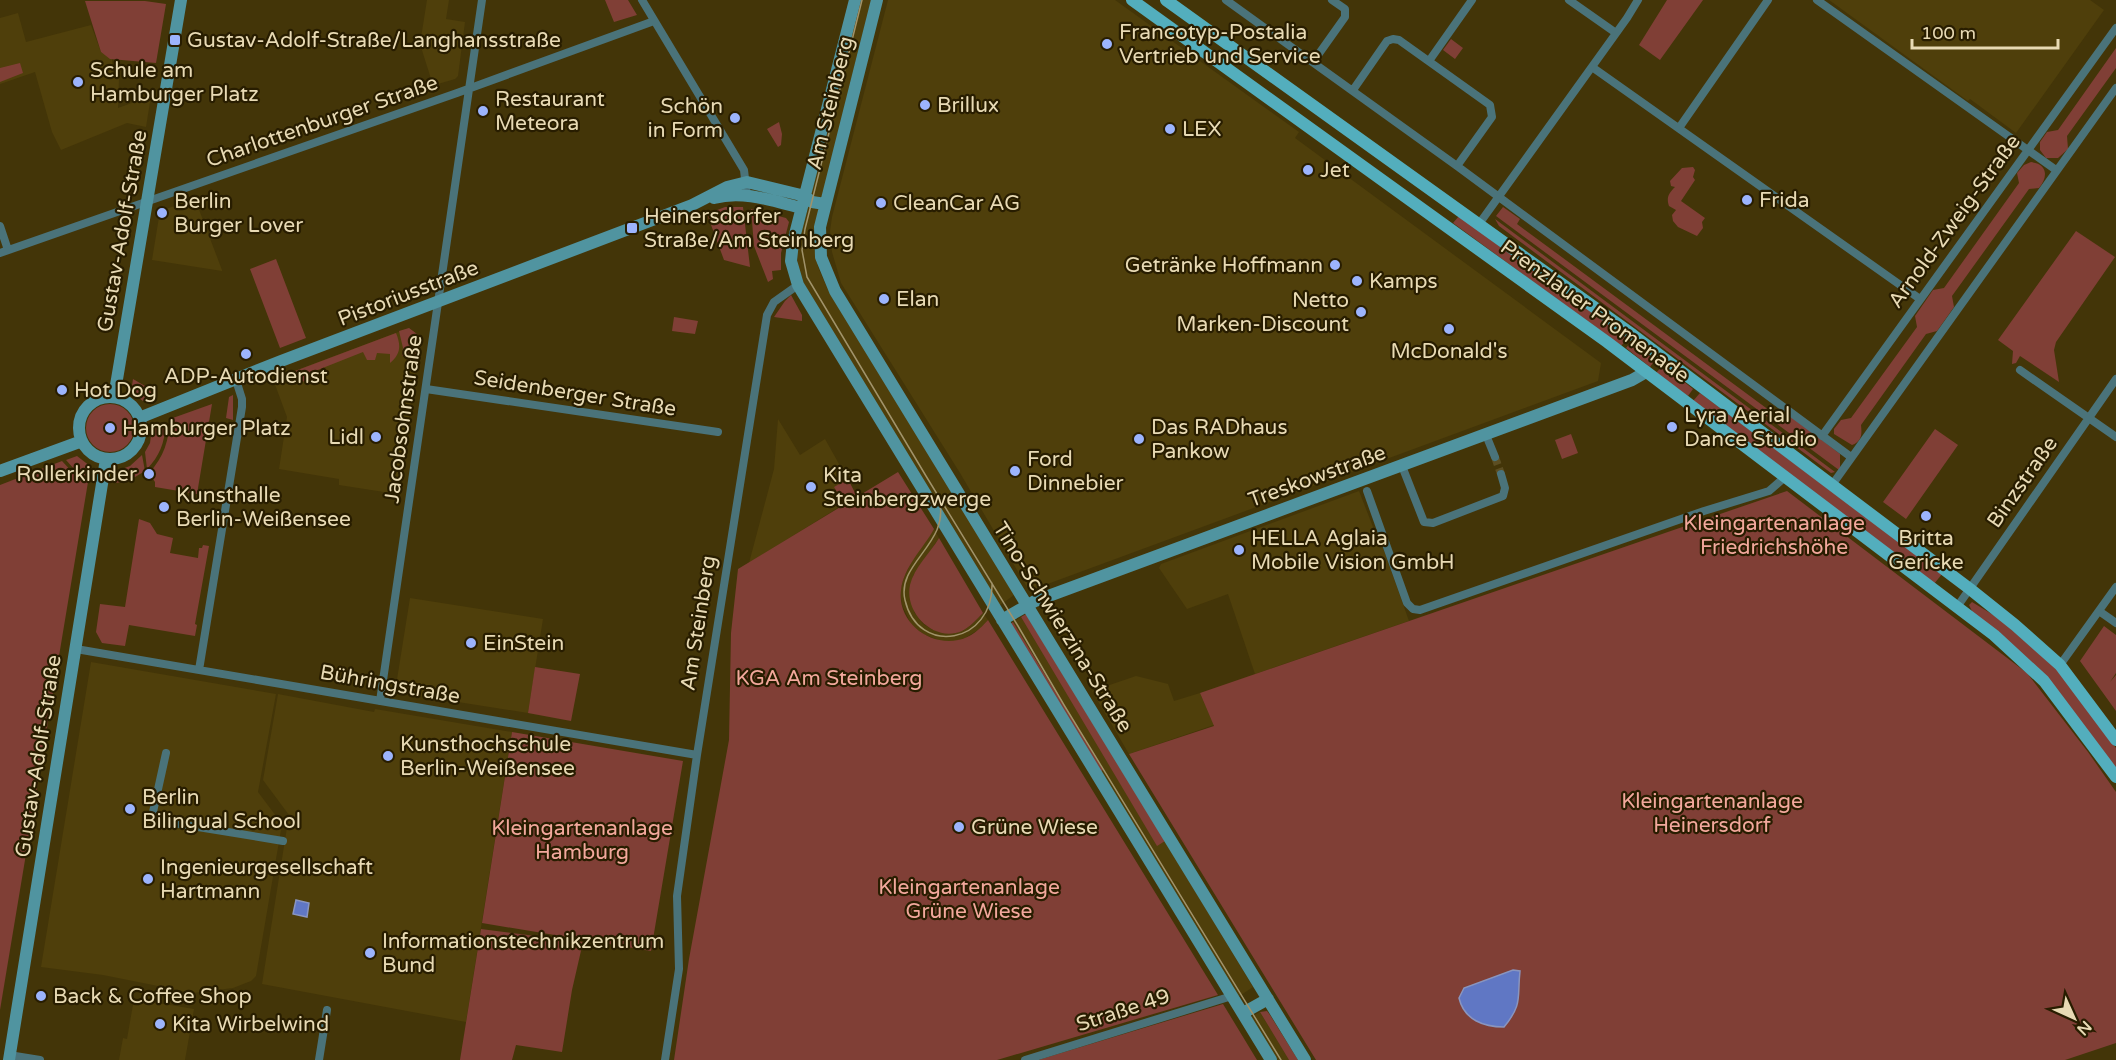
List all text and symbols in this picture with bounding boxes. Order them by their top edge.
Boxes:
scale bar [1912,12,2058,50]
place label: Francotyp-Postalia Vertrieb und Service [1119,20,1321,69]
text: 100 m [1921,22,1976,44]
place label: Gustav-Adolf-Straße/Langhansstraße [187,28,561,53]
marker: Gustav-Adolf-Straße/Langhansstraße [168,33,182,47]
street label: Am Steinberg [802,34,859,172]
marker: Francotyp-Postalia Vertrieb und Service [1100,37,1114,51]
place label: Schule am Hamburger Platz [90,58,259,107]
street label: Charlottenburger Straße [203,70,441,173]
marker: Schule am Hamburger Platz [71,75,85,89]
place label: Restaurant Meteora [495,87,605,136]
place label: Brillux [937,93,999,118]
place label: Schön in Form [648,94,723,143]
marker: Brillux [918,98,932,112]
marker: Restaurant Meteora [476,104,490,118]
marker: Schön in Form [728,111,742,125]
place label: LEX [1182,117,1222,142]
marker: LEX [1163,122,1177,136]
street label: Gustav-Adolf-Straße [92,128,153,334]
street label: Arnold-Zweig-Straße [1883,130,2026,313]
place label: Jet [1320,158,1350,183]
marker: Jet [1301,163,1315,177]
place label: Frida [1759,188,1810,213]
place label: Berlin Burger Lover [174,189,303,238]
place label: CleanCar AG [893,191,1020,216]
marker: Frida [1740,193,1754,207]
marker: CleanCar AG [874,196,888,210]
place label: Heinersdorfer Straße/Am Steinberg [644,204,854,253]
marker: Berlin Burger Lover [155,206,169,220]
marker: Heinersdorfer Straße/Am Steinberg [625,221,639,235]
street label: Prenzlauer Promenade [1495,235,1694,388]
place label: Getränke Hoffmann [1125,253,1323,278]
street label: Pistoriusstraße [334,255,482,332]
marker: Getränke Hoffmann [1328,258,1342,272]
place label: Kamps [1369,269,1437,294]
marker: Kamps [1350,274,1364,288]
place label: Elan [896,287,939,312]
place label: Netto Marken-Discount [1176,288,1349,337]
marker: Elan [877,292,891,306]
marker: Netto Marken-Discount [1354,305,1368,319]
marker: McDonald's [1442,322,1456,336]
street label: Jacobsohnstraße [379,333,428,505]
place label: McDonald's [1390,339,1508,364]
marker: ADP-Autodienst [239,347,253,361]
place label: ADP-Autodienst [164,364,328,389]
street label: Seidenberger Straße [472,365,678,422]
place label: Hot Dog [74,378,157,403]
marker: Hot Dog [55,383,69,397]
place label: Lyra Aerial Dance Studio [1684,403,1817,452]
place label: Das RADhaus Pankow [1151,415,1287,464]
place label: Hamburger Platz [122,416,291,441]
marker: Lyra Aerial Dance Studio [1665,420,1679,434]
marker: Hamburger Platz [103,421,117,435]
place label: Lidl [328,425,364,450]
marker: Lidl [369,430,383,444]
marker: Das RADhaus Pankow [1132,432,1146,446]
street label: Binzstraße [1982,432,2063,533]
street label: Treskowstraße [1245,440,1389,513]
place label: Ford Dinnebier [1027,447,1124,496]
place label: Rollerkinder [16,462,137,487]
place label: Kita Steinbergzwerge [823,463,991,512]
marker: Ford Dinnebier [1008,464,1022,478]
marker: Rollerkinder [142,467,156,481]
marker: Kita Steinbergzwerge [804,480,818,494]
place label: Kunsthalle Berlin-Weißensee [176,483,351,532]
marker: Kunsthalle Berlin-Weißensee [157,500,171,514]
marker: Britta Gericke [1919,509,1933,523]
park label: Kleingartenanlage Friedrichshöhe [1683,511,1865,560]
street label: Tino-Schwierzina-Straße [987,517,1138,737]
place label: HELLA Aglaia Mobile Vision GmbH [1251,526,1455,575]
place label: Britta Gericke [1888,526,1964,575]
marker: HELLA Aglaia Mobile Vision GmbH [1232,543,1246,557]
street label: Am Steinberg [675,554,722,693]
place label: EinStein [483,631,564,656]
marker: EinStein [464,636,478,650]
street label: Gustav-Adolf-Straße [10,653,67,859]
street label: Bühringstraße [318,660,462,709]
park label: KGA Am Steinberg [735,666,923,691]
place label: Kunsthochschule Berlin-Weißensee [400,732,575,781]
marker: Kunsthochschule Berlin-Weißensee [381,749,395,763]
place label: Berlin Bilingual School [142,785,301,834]
park label: Kleingartenanlage Heinersdorf [1621,789,1803,838]
marker: Berlin Bilingual School [123,802,137,816]
place label: Grüne Wiese [971,815,1098,840]
park label: Kleingartenanlage Hamburg [491,816,673,865]
marker: Grüne Wiese [952,820,966,834]
place label: Ingenieurgesellschaft Hartmann [160,855,373,904]
marker: Ingenieurgesellschaft Hartmann [141,872,155,886]
park label: Kleingartenanlage Grüne Wiese [878,875,1060,924]
place label: Informationstechnikzentrum Bund [382,929,664,978]
marker: Informationstechnikzentrum Bund [363,946,377,960]
place label: Back & Coffee Shop [53,984,252,1009]
street label: Straße 49 [1073,984,1173,1037]
north arrow [2044,988,2104,1048]
marker: Back & Coffee Shop [34,989,48,1003]
place label: Kita Wirbelwind [172,1012,329,1037]
text: N [2072,1016,2096,1040]
marker: Kita Wirbelwind [153,1017,167,1031]

